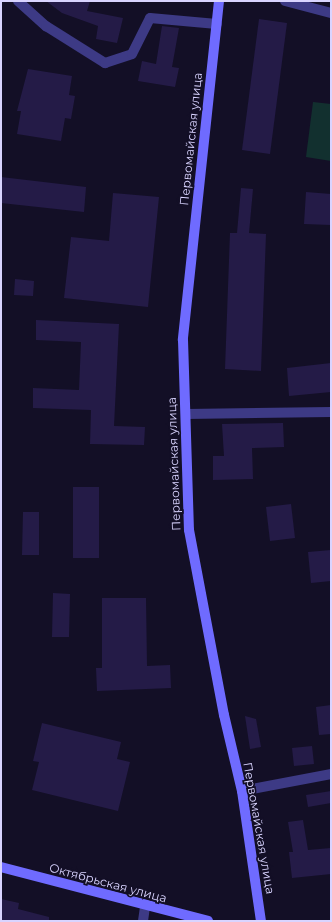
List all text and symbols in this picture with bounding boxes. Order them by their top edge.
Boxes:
street label: Первомайская улица [177,72,205,206]
street label: Первомайская улица [164,397,184,531]
street label: Первомайская улица [240,761,278,895]
street label: Октябрьская улица [48,860,168,906]

